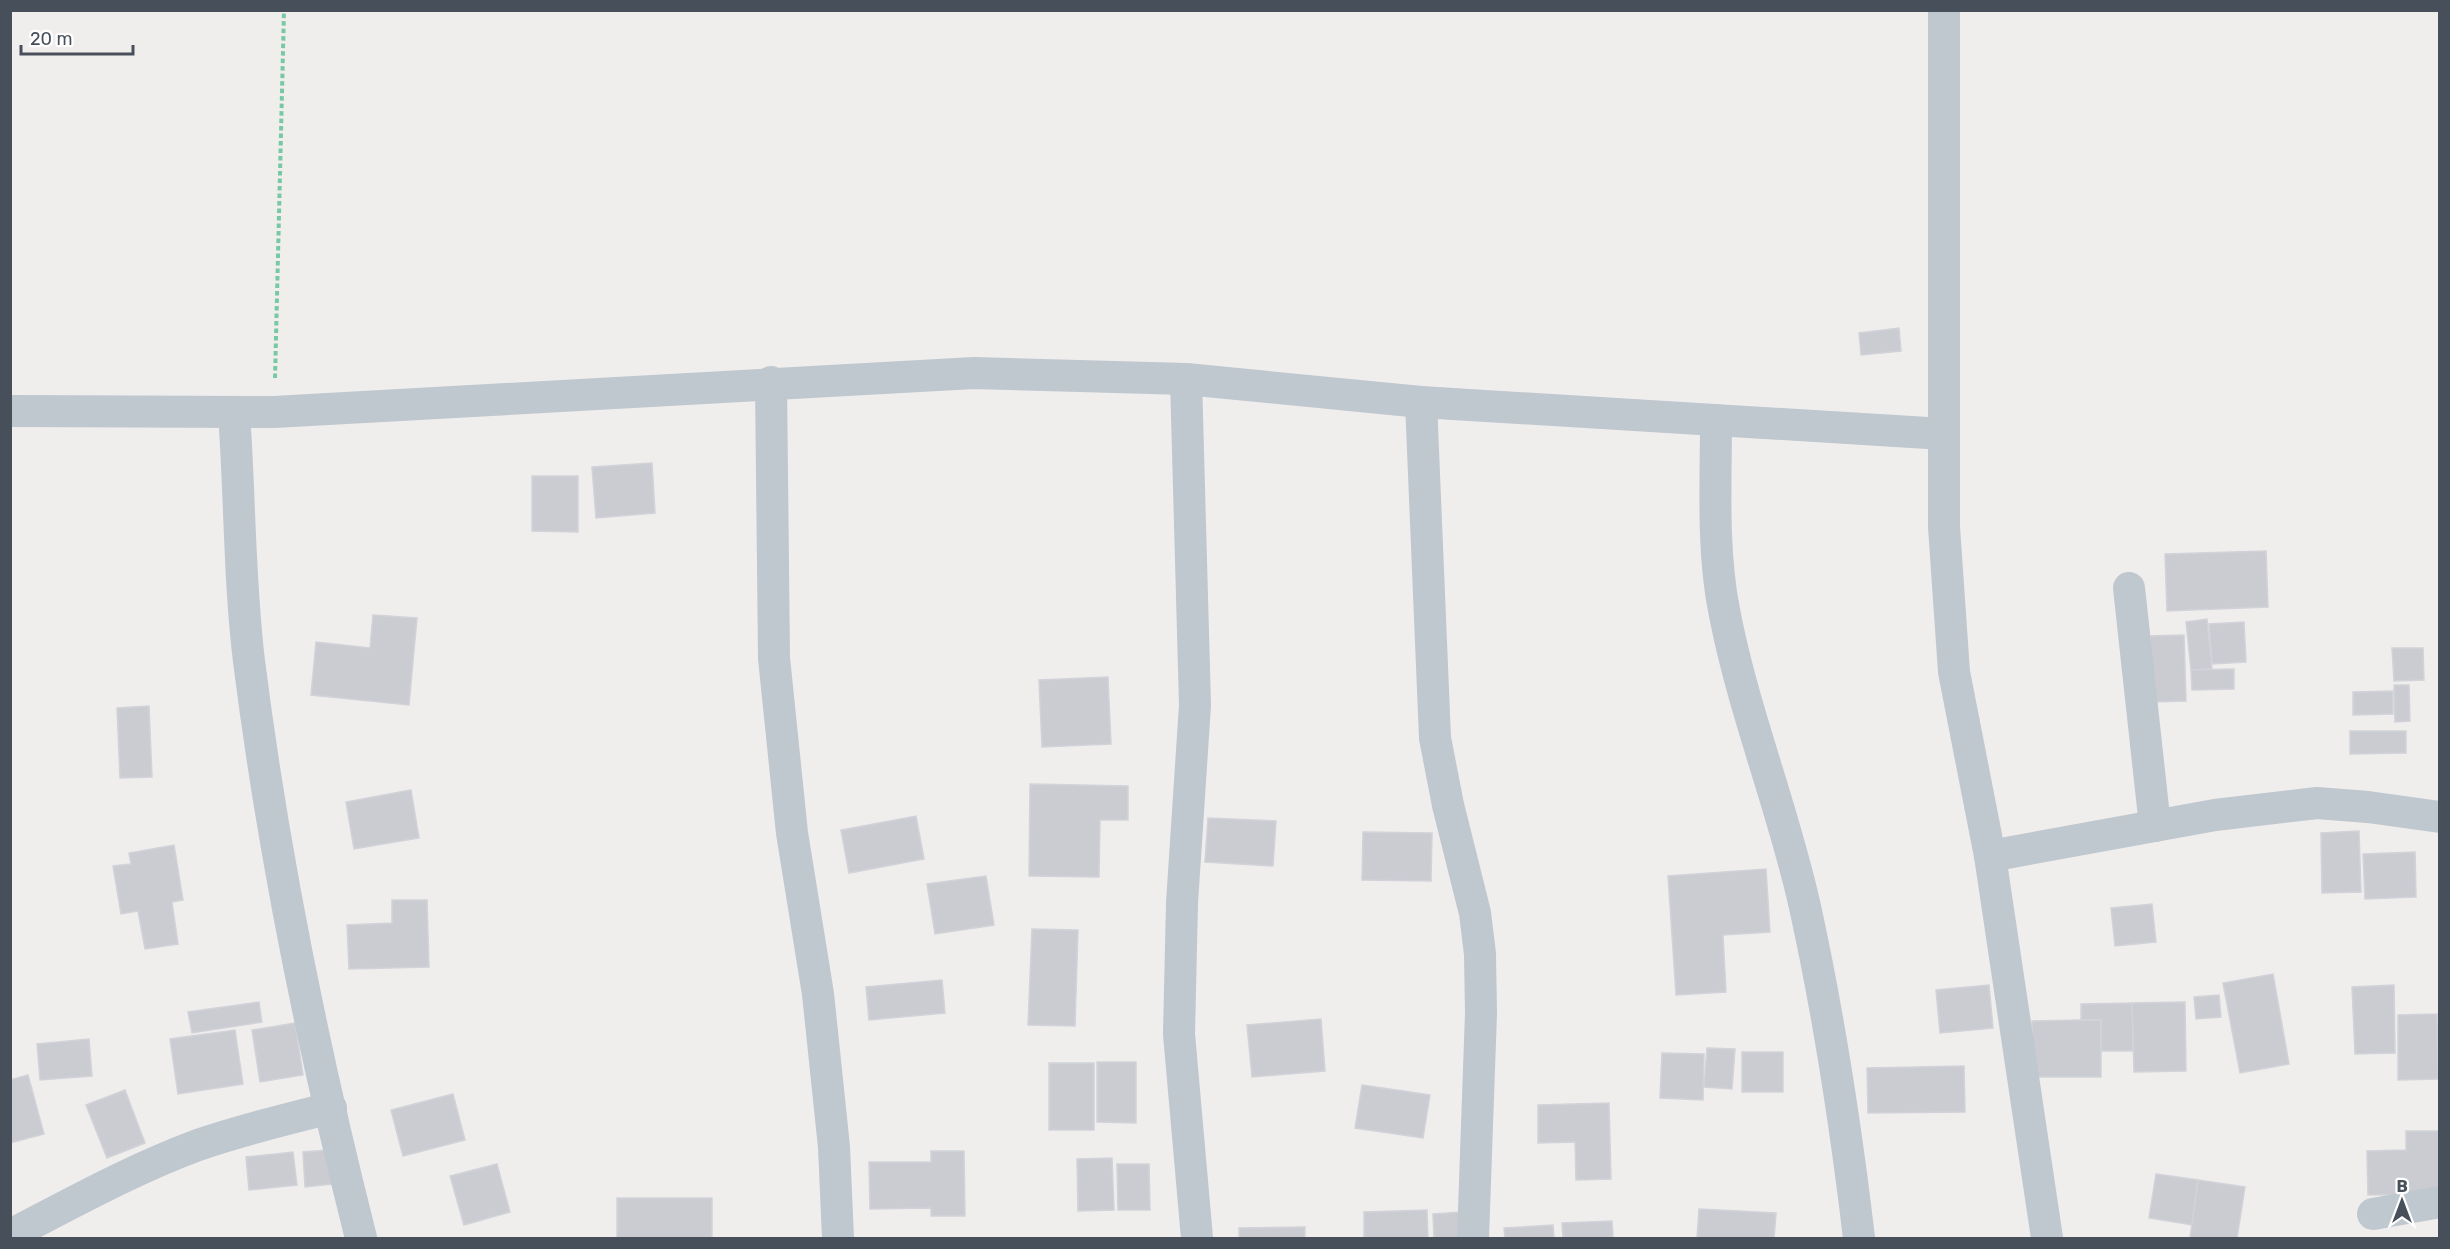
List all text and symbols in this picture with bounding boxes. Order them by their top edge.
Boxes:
scale bar [21,18,134,56]
text: 20 m [30,28,72,50]
north arrow [2372,1171,2432,1231]
text: B [2396,1177,2408,1196]

